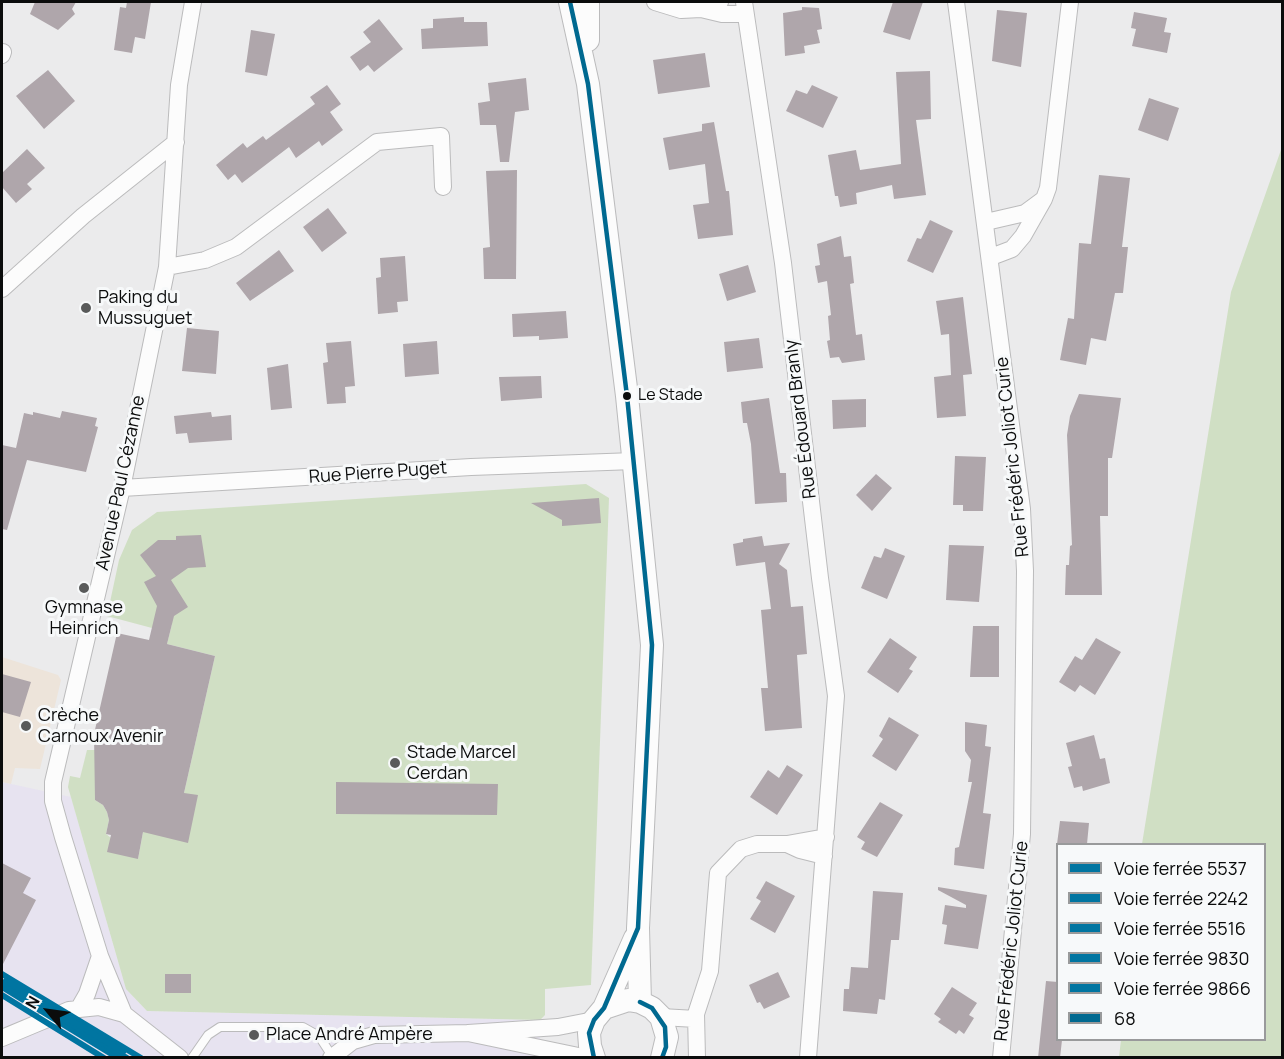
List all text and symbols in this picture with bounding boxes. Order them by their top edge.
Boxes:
place label: Paking du Mussuguet [98,287,192,330]
marker: Paking du Mussuguet [79,301,93,315]
street label: Rue Édouard Branly [780,338,822,500]
street label: Rue Frédéric Joliot Curie [992,356,1034,558]
place label: Le Stade [638,386,703,406]
marker: Le Stade [621,390,633,402]
street label: Avenue Paul Cézanne [92,394,150,572]
street label: Rue Pierre Puget [308,457,448,489]
marker: Gymnase Heinrich [77,581,91,595]
place label: Gymnase Heinrich [45,597,123,640]
place label: Crèche Carnoux Avenir [38,705,164,748]
marker: Crèche Carnoux Avenir [19,719,33,733]
place label: Stade Marcel Cerdan [407,742,516,784]
marker: Stade Marcel Cerdan [388,756,402,770]
street label: Rue Frédéric Joliot Curie [991,840,1033,1042]
legend [1056,843,1266,1041]
text: Voie ferrée 5537 [1114,856,1247,880]
text: Voie ferrée 2242 [1114,886,1248,910]
text: Voie ferrée 5516 [1114,916,1246,940]
text: Voie ferrée 9830 [1114,946,1249,970]
text: Voie ferrée 9866 [1114,976,1251,1000]
north arrow [18,981,78,1041]
text: N [20,992,45,1013]
text: 68 [1114,1006,1136,1030]
place label: Place André Ampère [266,1024,433,1046]
marker: Place André Ampère [247,1028,261,1042]

